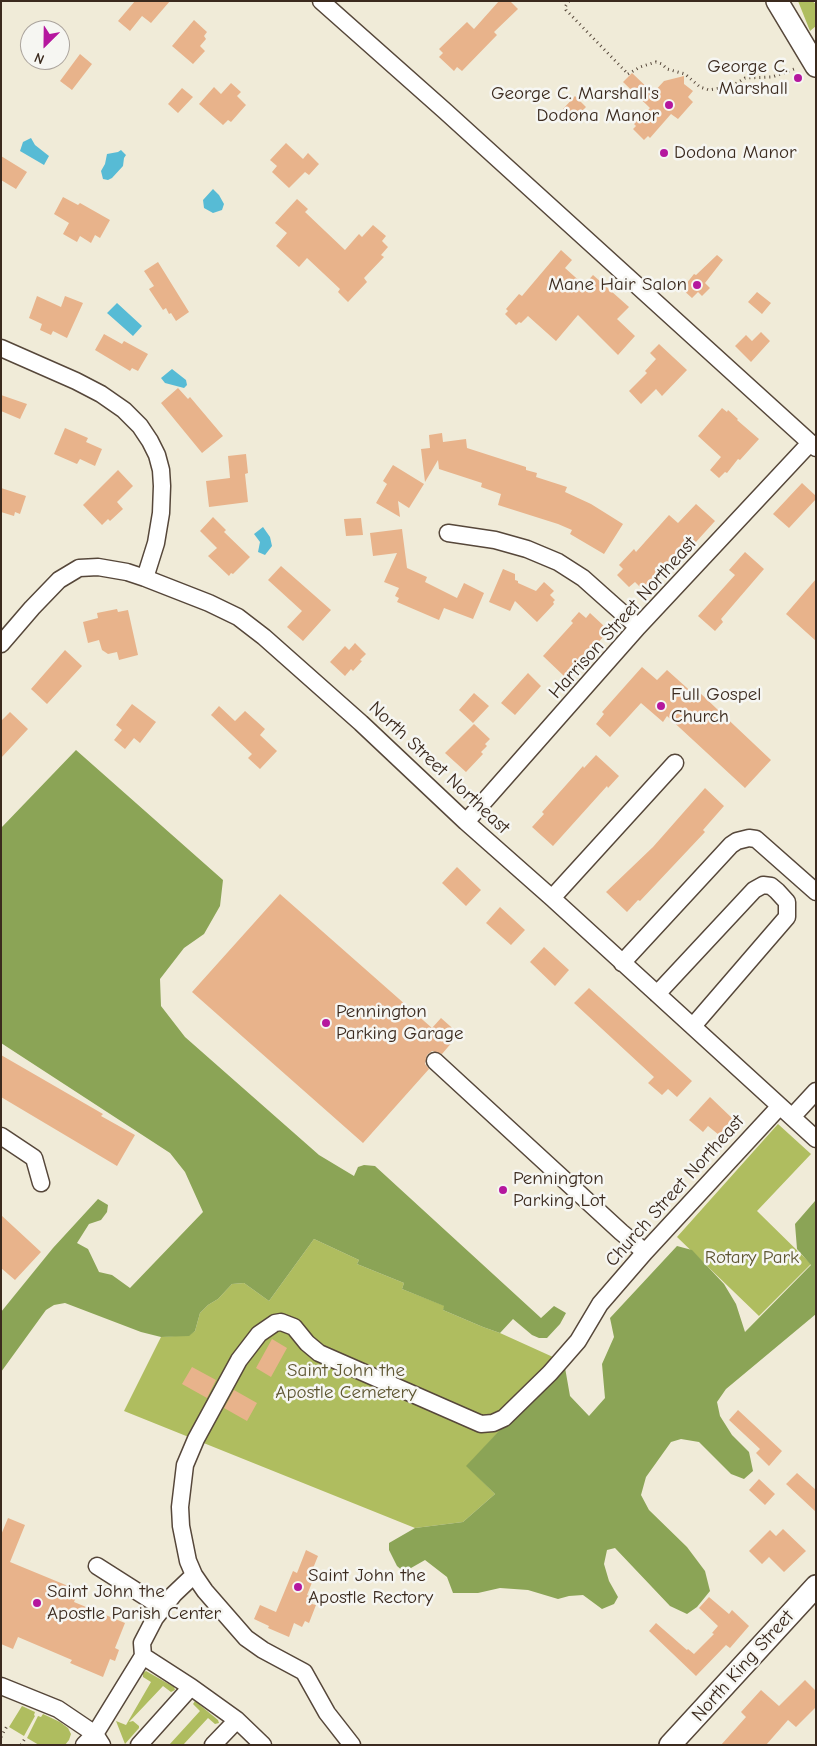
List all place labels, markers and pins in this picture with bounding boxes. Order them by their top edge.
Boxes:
place label: George C. Marshall [707,56,788,100]
marker: George C. Marshall [792,72,804,84]
place label: George C. Marshall's Dodona Manor [491,83,659,127]
marker: George C. Marshall's Dodona Manor [663,99,675,111]
place label: Dodona Manor [674,142,797,164]
marker: Dodona Manor [658,147,670,159]
place label: Mane Hair Salon [548,274,687,296]
marker: Mane Hair Salon [691,279,703,291]
place label: Full Gospel Church [671,684,762,728]
marker: Full Gospel Church [655,700,667,712]
place label: Pennington Parking Garage [336,1001,464,1045]
marker: Pennington Parking Garage [320,1017,332,1029]
place label: Pennington Parking Lot [513,1168,605,1212]
marker: Pennington Parking Lot [497,1184,509,1196]
place label: Saint John the Apostle Rectory [308,1565,433,1609]
place label: Saint John the Apostle Parish Center [47,1581,221,1625]
marker: Saint John the Apostle Rectory [292,1581,304,1593]
marker: Saint John the Apostle Parish Center [31,1597,43,1609]

